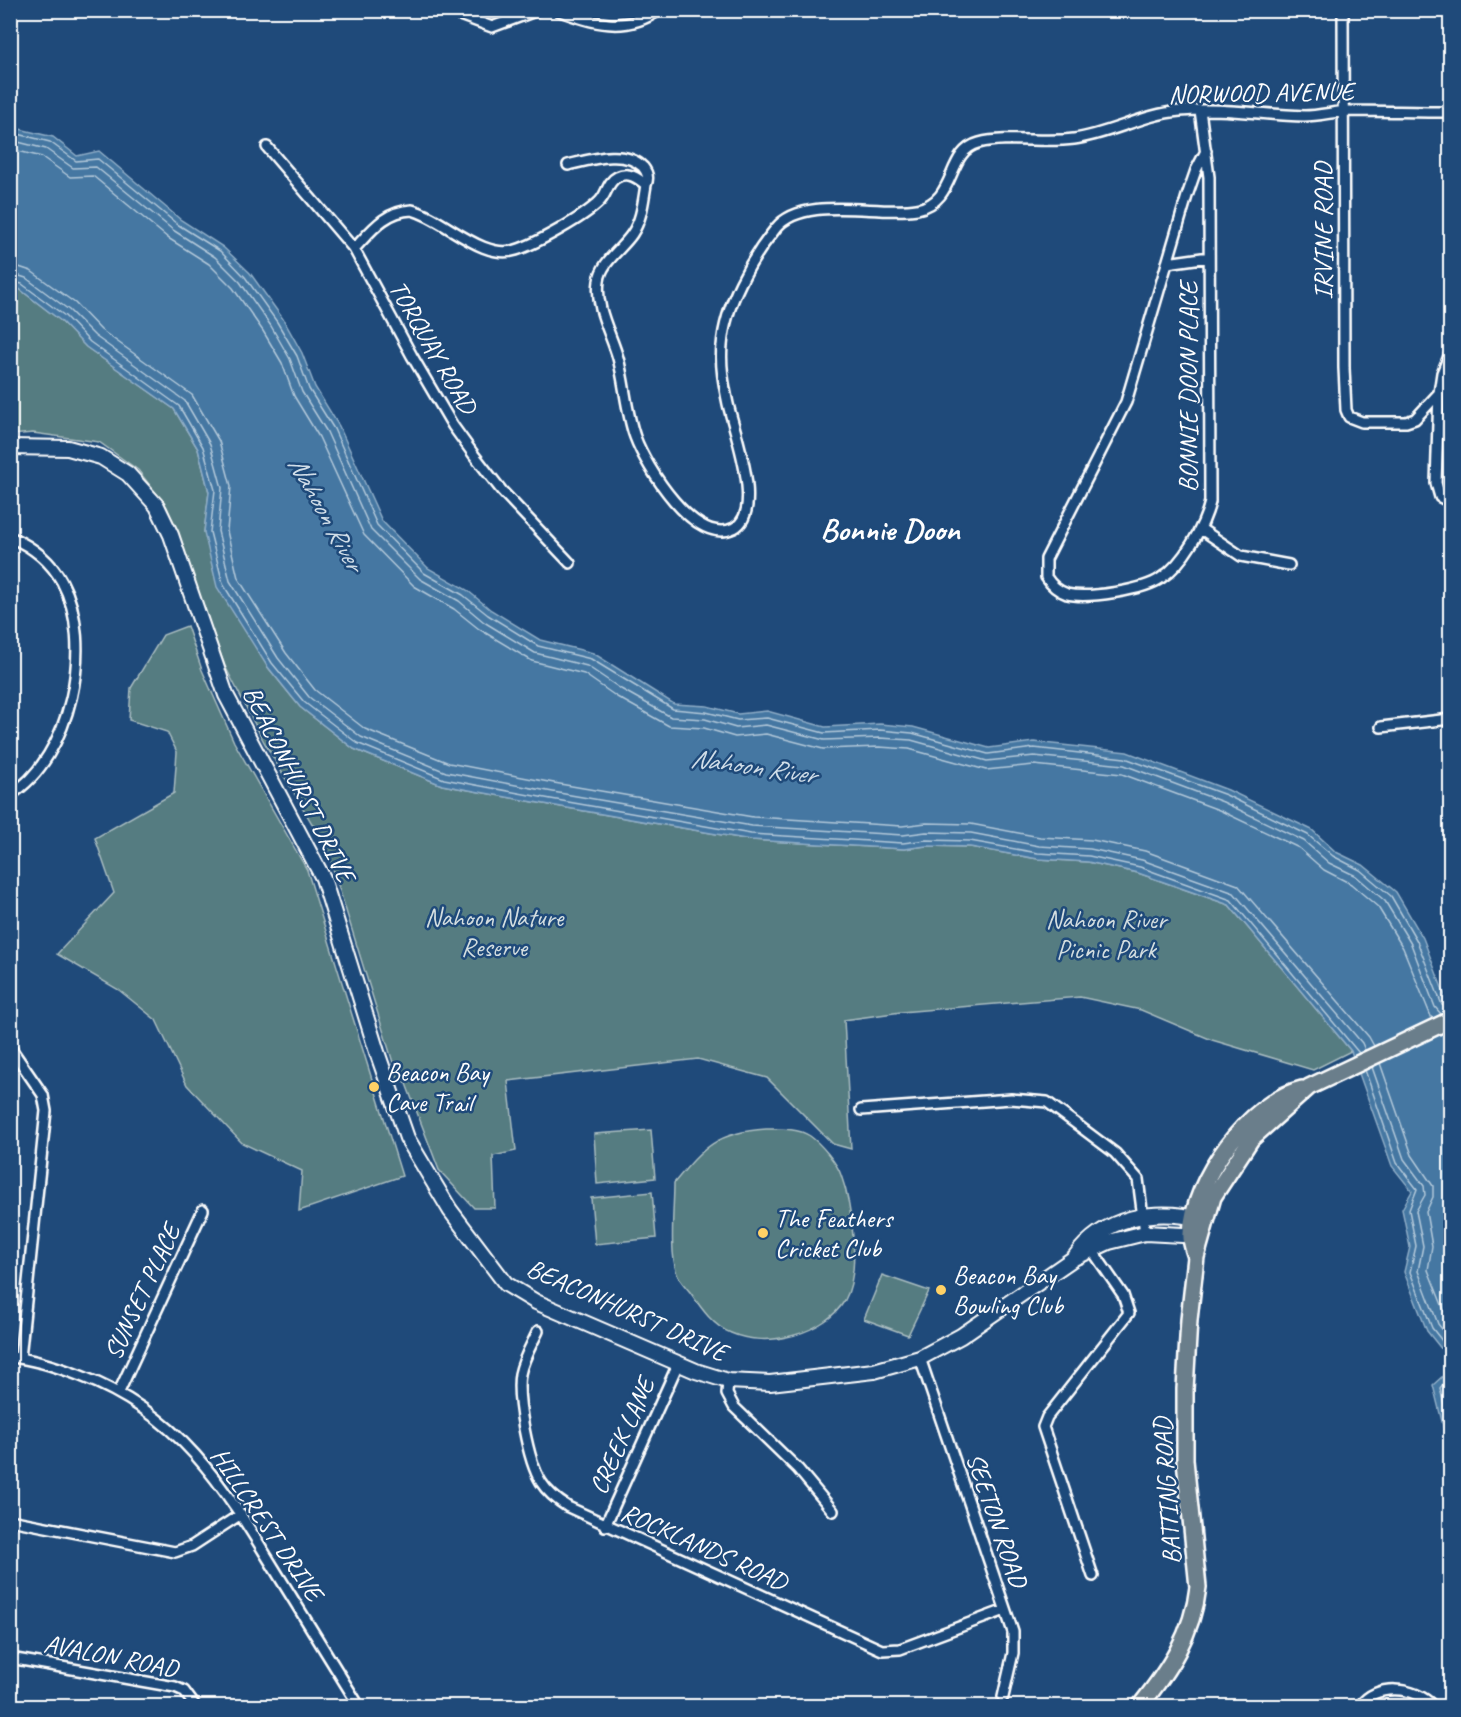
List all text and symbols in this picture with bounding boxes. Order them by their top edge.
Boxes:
street label: NORWOOD AVENUE [1168,75,1357,111]
street label: IRVINE ROAD [1307,160,1340,300]
street label: TORQUAY ROAD [382,275,486,422]
street label: BONNIE DOON PLACE [1172,279,1205,492]
water label: Nahoon River [281,450,374,581]
district label: Bonnie Doon [820,509,961,550]
street label: BEACONHURST DRIVE [235,681,364,891]
water label: Nahoon River [689,740,823,792]
park label: Nahoon Nature Reserve [425,901,565,964]
park label: Nahoon River Picnic Park [1046,903,1169,966]
place label: Beacon Bay Cave Trail [386,1056,491,1119]
marker: Beacon Bay Cave Trail [367,1080,381,1094]
place label: The Feathers Cricket Club [775,1202,894,1265]
street label: SUNSET PLACE [96,1216,189,1365]
marker: The Feathers Cricket Club [756,1226,770,1240]
street label: BEACONHURST DRIVE [522,1251,736,1370]
place label: Beacon Bay Bowling Club [953,1259,1065,1322]
marker: Beacon Bay Bowling Club [934,1283,948,1297]
street label: CREEK LANE [582,1370,664,1499]
street label: BATTING ROAD [1145,1415,1189,1565]
street label: HILLCREST DRIVE [203,1441,332,1610]
street label: SEETON ROAD [959,1449,1036,1593]
street label: ROCKLANDS ROAD [616,1496,795,1600]
street label: AVALON ROAD [41,1627,183,1686]

